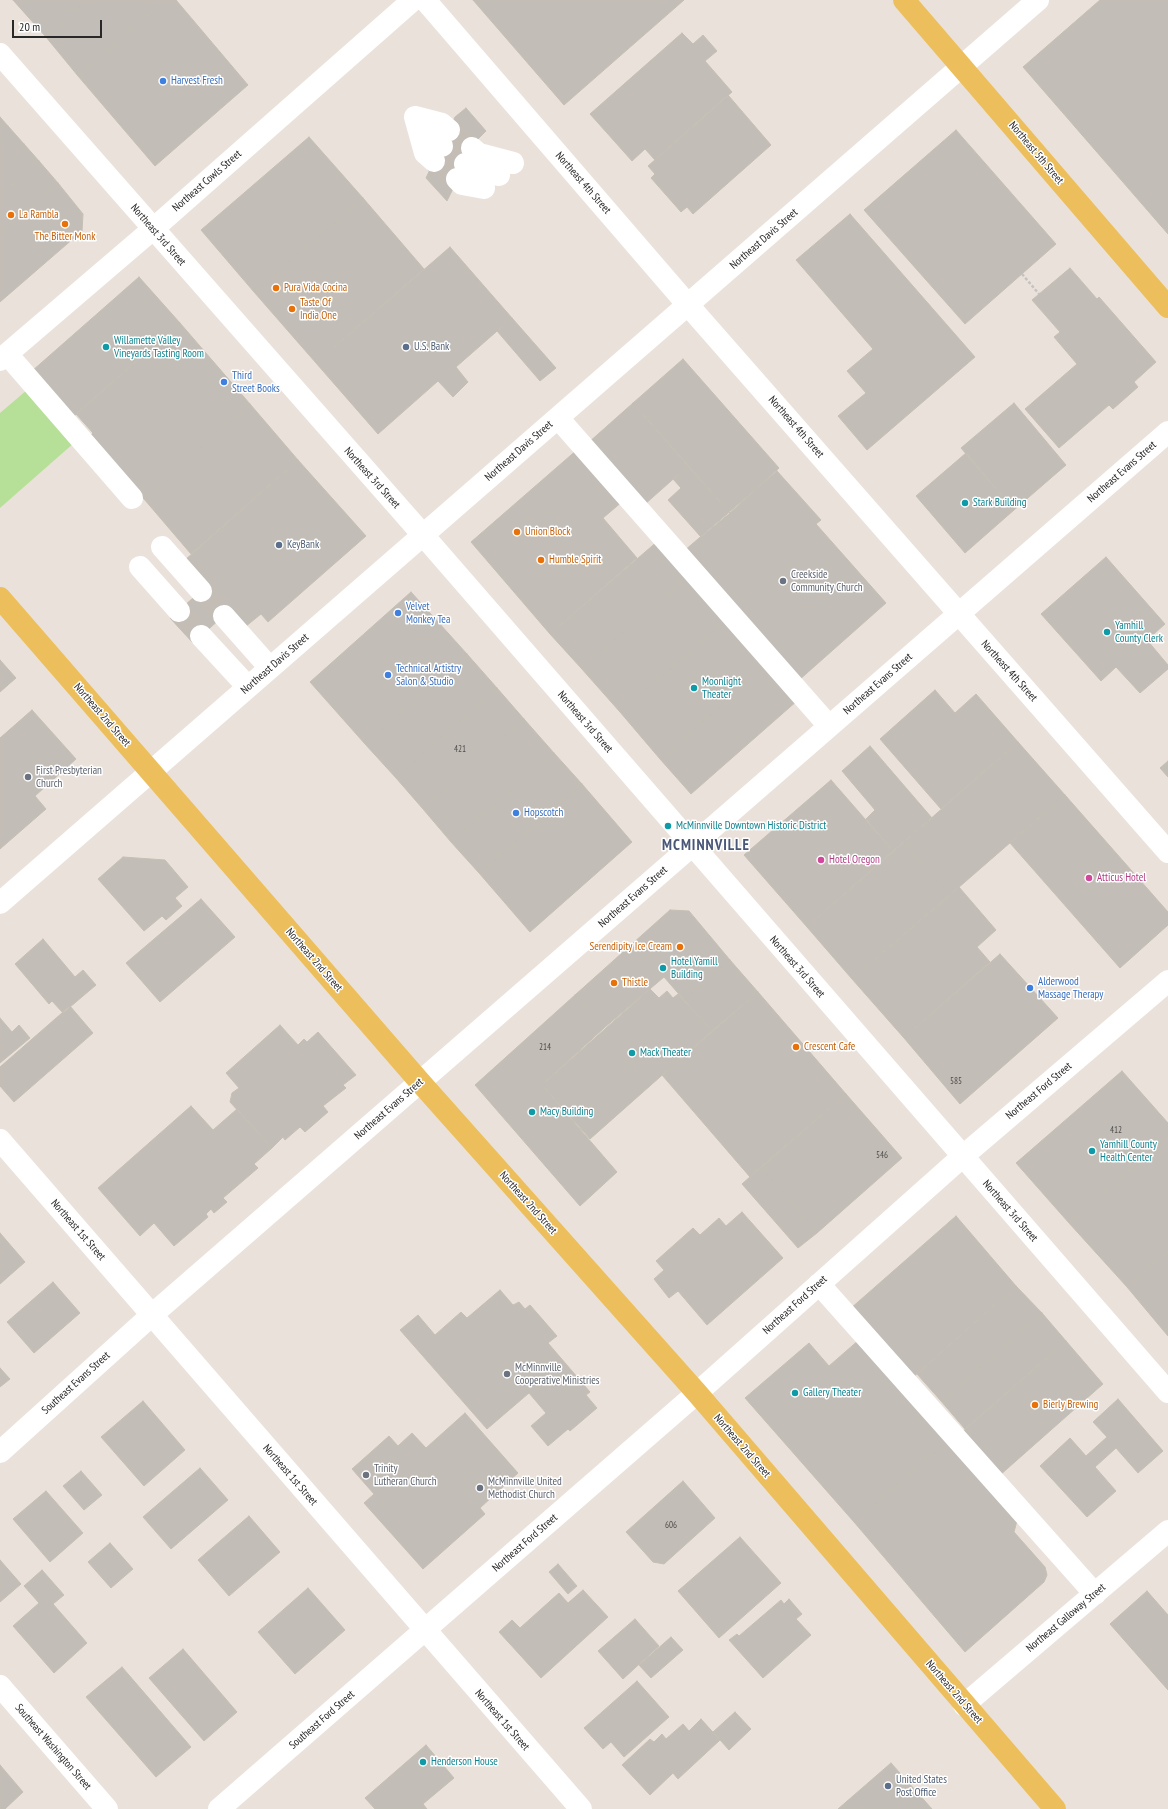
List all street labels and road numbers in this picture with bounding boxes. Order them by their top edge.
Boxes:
street label: Northeast 5th Street [1006,119,1066,187]
street label: Northeast Cowls Street [170,147,244,215]
street label: Northeast 4th Street [553,149,613,217]
street label: Northeast 3rd Street [128,201,188,269]
street label: Northeast Davis Street [727,206,801,272]
street label: Northeast 4th Street [766,393,826,461]
street label: Northeast Davis Street [482,418,556,484]
street label: Northeast Evans Street [1085,439,1159,505]
street label: Northeast 3rd Street [341,445,403,511]
street label: Northeast Davis Street [238,631,312,697]
street label: Northeast 4th Street [978,638,1040,704]
street label: Northeast Evans Street [841,651,915,717]
street label: Northeast 2nd Street [71,681,133,749]
street label: Northeast 3rd Street [555,688,615,756]
street label: Northeast Evans Street [596,864,670,930]
street label: Northeast 2nd Street [283,926,345,994]
street label: Northeast 3rd Street [767,933,827,1001]
street label: Northeast Ford Street [1003,1060,1075,1122]
street label: Northeast Evans Street [352,1076,426,1142]
street label: Northeast 2nd Street [497,1169,559,1237]
street label: Northeast 3rd Street [980,1177,1040,1245]
street label: Northeast 1st Street [48,1197,108,1263]
street label: Northeast Ford Street [760,1273,830,1337]
street label: Southeast Evans Street [39,1349,113,1417]
street label: Northeast 2nd Street [711,1412,773,1480]
street label: Northeast 1st Street [260,1442,320,1508]
street label: Northeast Ford Street [490,1511,560,1575]
street label: Northeast Galloway Street [1024,1581,1108,1655]
street label: Northeast 2nd Street [923,1658,985,1726]
street label: Northeast 1st Street [472,1687,532,1753]
street label: Southeast Ford Street [287,1688,357,1752]
street label: Southeast Washington Street [12,1701,94,1793]

